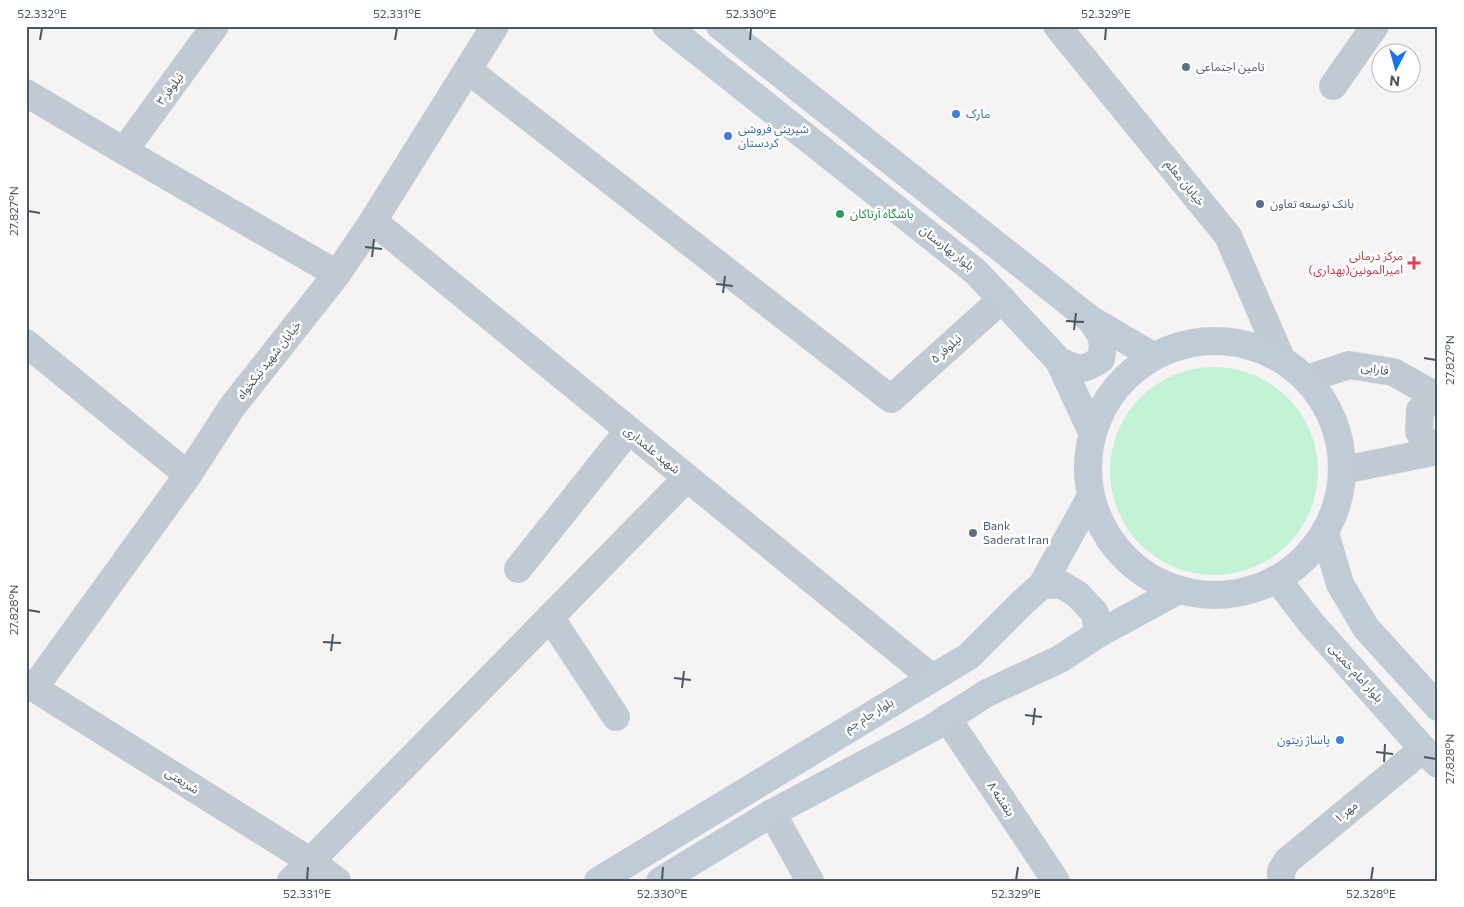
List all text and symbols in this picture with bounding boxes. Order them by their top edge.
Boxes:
text: 52.332°E [17,6,67,20]
text: 52.331°E [373,6,421,20]
text: 52.330°E [726,6,776,20]
text: 52.329°E [1081,6,1131,20]
north arrow [1372,42,1422,92]
place label: تامین اجتماعی [1196,59,1265,74]
marker: تامین اجتماعی [1180,61,1192,73]
street label: نیلوفر ۳ [153,70,186,108]
text: N [1388,72,1401,90]
place label: مارک [966,106,990,121]
marker: مارک [950,108,962,120]
place label: شیرینی فروشی کردستان [738,121,809,150]
marker: شیرینی فروشی کردستان [722,130,734,142]
street label: خیابان معلم [1161,157,1209,210]
text: 27.827°N [6,186,20,236]
place label: بانک توسعه تعاون [1270,196,1354,211]
marker: بانک توسعه تعاون [1254,198,1266,210]
place label: باشگاه آرتاکان [850,206,913,221]
marker: باشگاه آرتاکان [834,208,846,220]
street label: بلوار بهارستان [917,222,977,273]
place label: مرکز درمانی امیرالمونین(بهداری) [1309,248,1403,277]
marker: مرکز درمانی امیرالمونین(بهداری) [1407,256,1421,270]
street label: خیابان شهید نیکخواه [233,317,304,402]
street label: نیلوفر ۵ [927,331,964,366]
text: 27.827°N [1442,335,1456,385]
street label: فارابی [1360,359,1390,378]
street label: شهید علمداری [621,422,683,477]
place label: Bank Saderat Iran [983,518,1049,546]
marker: Bank Saderat Iran [967,527,979,539]
text: 27.828°N [6,585,20,635]
street label: بلوار امام خمینی [1324,640,1387,707]
street label: بلوار جام جم [842,694,897,737]
place label: پاساژ زیتون [1277,732,1330,748]
marker: پاساژ زیتون [1334,734,1346,746]
text: 27.828°N [1442,734,1456,784]
street label: شریعتی [163,764,202,797]
street label: بنفشه ۸ [984,779,1018,819]
street label: مهر ۱ [1331,798,1361,826]
text: 52.331°E [283,886,331,900]
text: 52.330°E [637,886,687,900]
text: 52.329°E [991,886,1041,900]
text: 52.328°E [1346,886,1396,900]

